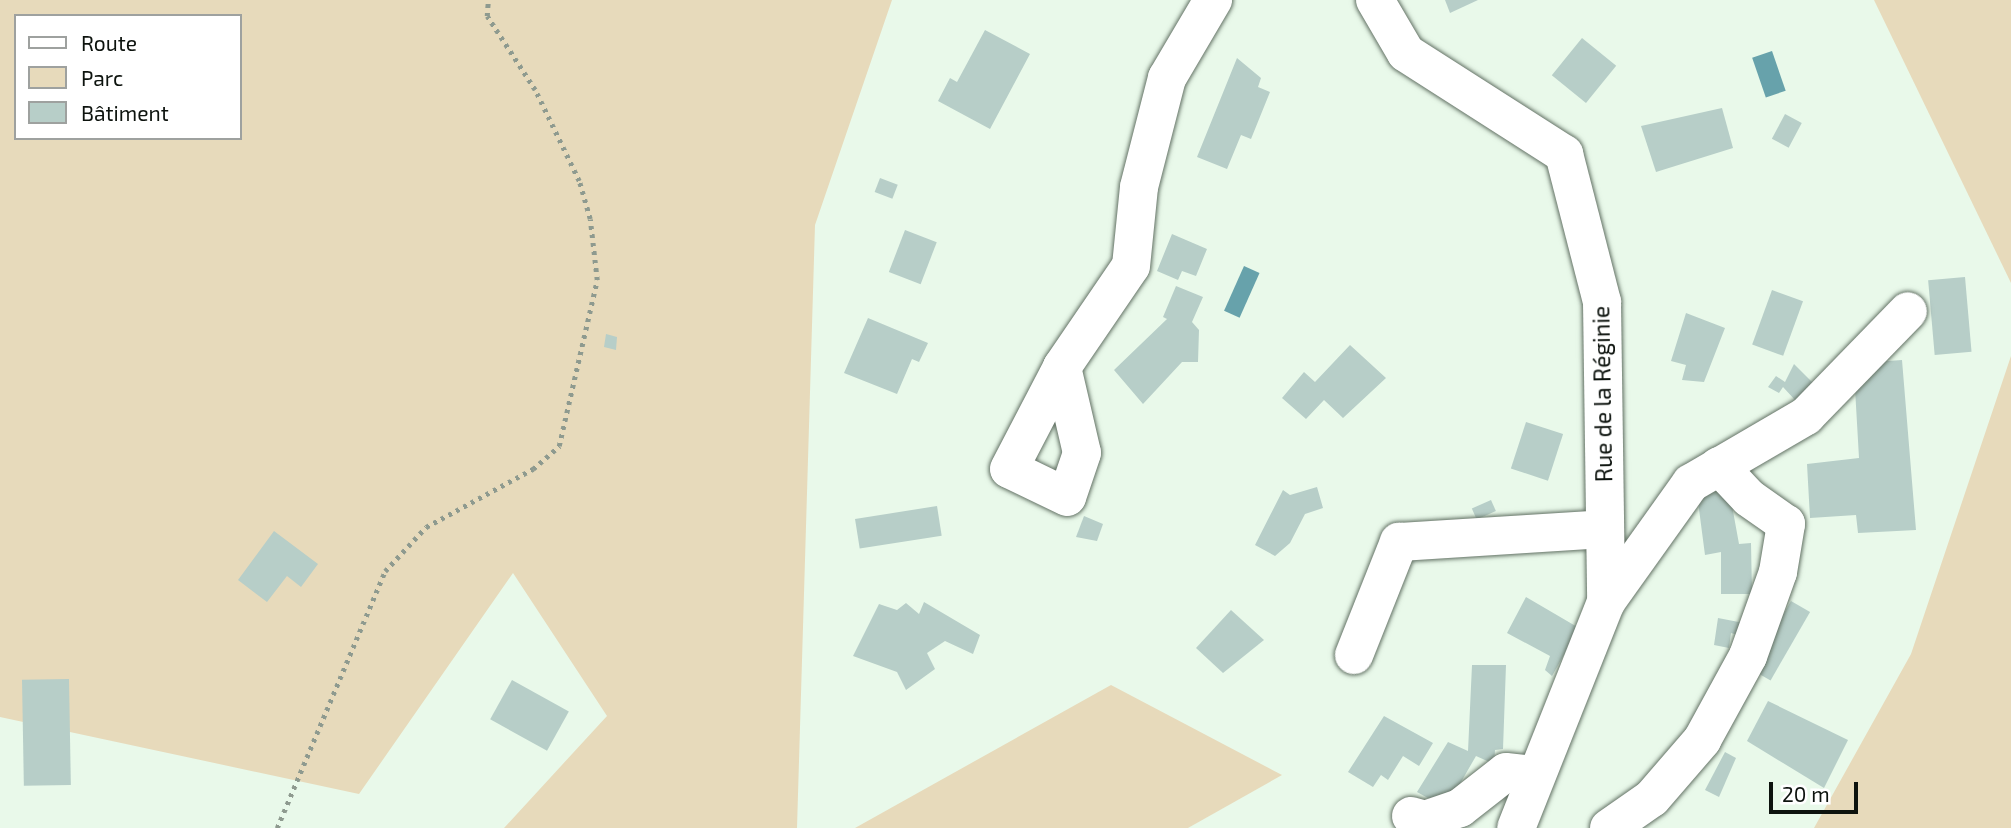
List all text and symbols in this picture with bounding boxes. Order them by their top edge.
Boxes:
legend [14,14,242,140]
text: Route [81,30,137,55]
text: Parc [81,65,123,90]
text: Bâtiment [81,100,169,125]
street label: Rue de la Réginie [1587,306,1617,482]
scale bar [1773,768,1862,812]
text: 20 m [1782,781,1830,806]

